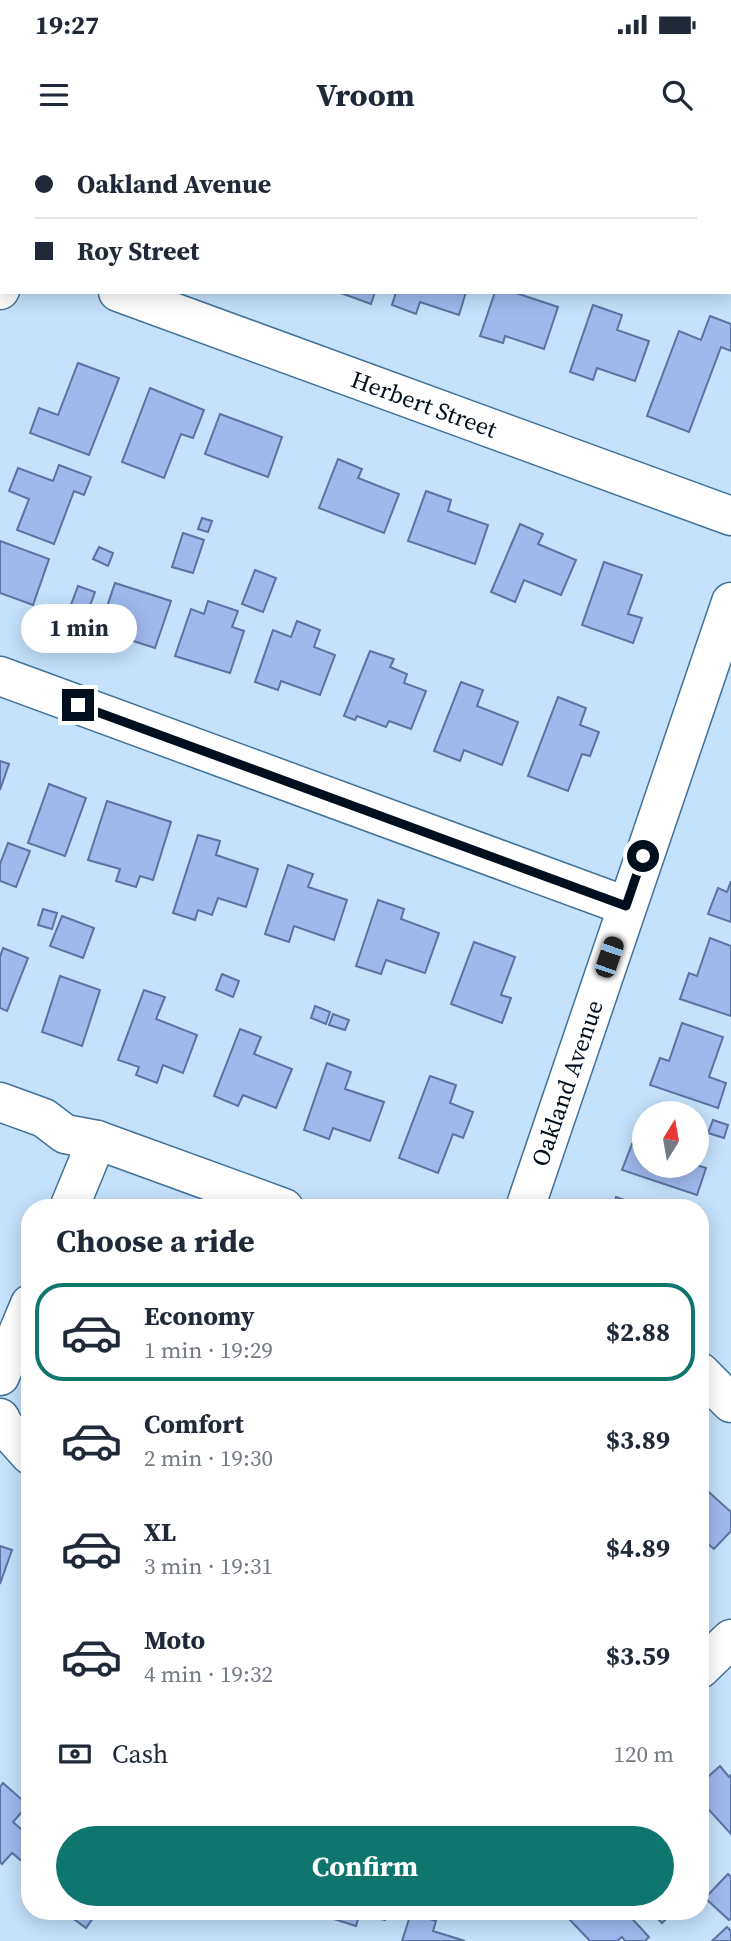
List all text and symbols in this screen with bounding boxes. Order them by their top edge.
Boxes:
text: 19:27 [35,7,99,43]
text: Vroom [316,73,415,117]
icon: menu [35,76,73,114]
icon: search [658,76,696,114]
text: Oakland Avenue [77,166,271,202]
text: Roy Street [77,233,199,269]
street label: Herbert Street [347,362,502,446]
callout: 1 min [20,603,136,652]
text: 1 min [49,612,109,644]
route end [62,689,94,721]
route start [627,840,659,872]
car [593,934,626,980]
street label: Oakland Avenue [523,995,611,1171]
north arrow [632,1101,709,1178]
map controls [632,1101,709,1178]
text: Choose a ride [56,1219,255,1263]
text: Economy [144,1298,255,1334]
icon: car [60,1301,123,1364]
text: $2.88 [606,1314,670,1350]
text: 1 min · 19:29 [144,1334,273,1366]
text: Comfort [144,1406,244,1442]
icon: car [60,1409,123,1472]
text: $3.89 [606,1422,670,1458]
text: 2 min · 19:30 [144,1442,273,1474]
text: XL [144,1514,176,1550]
icon: car [60,1517,123,1580]
text: $4.89 [606,1530,670,1566]
text: 3 min · 19:31 [144,1550,273,1582]
text: Moto [144,1622,205,1658]
icon: car [60,1625,123,1688]
text: $3.59 [606,1638,670,1674]
text: 4 min · 19:32 [144,1658,273,1690]
icon: cash [56,1735,94,1773]
text: Cash [112,1736,168,1772]
text: 120 m [613,1738,674,1770]
button: Confirm [56,1826,674,1906]

